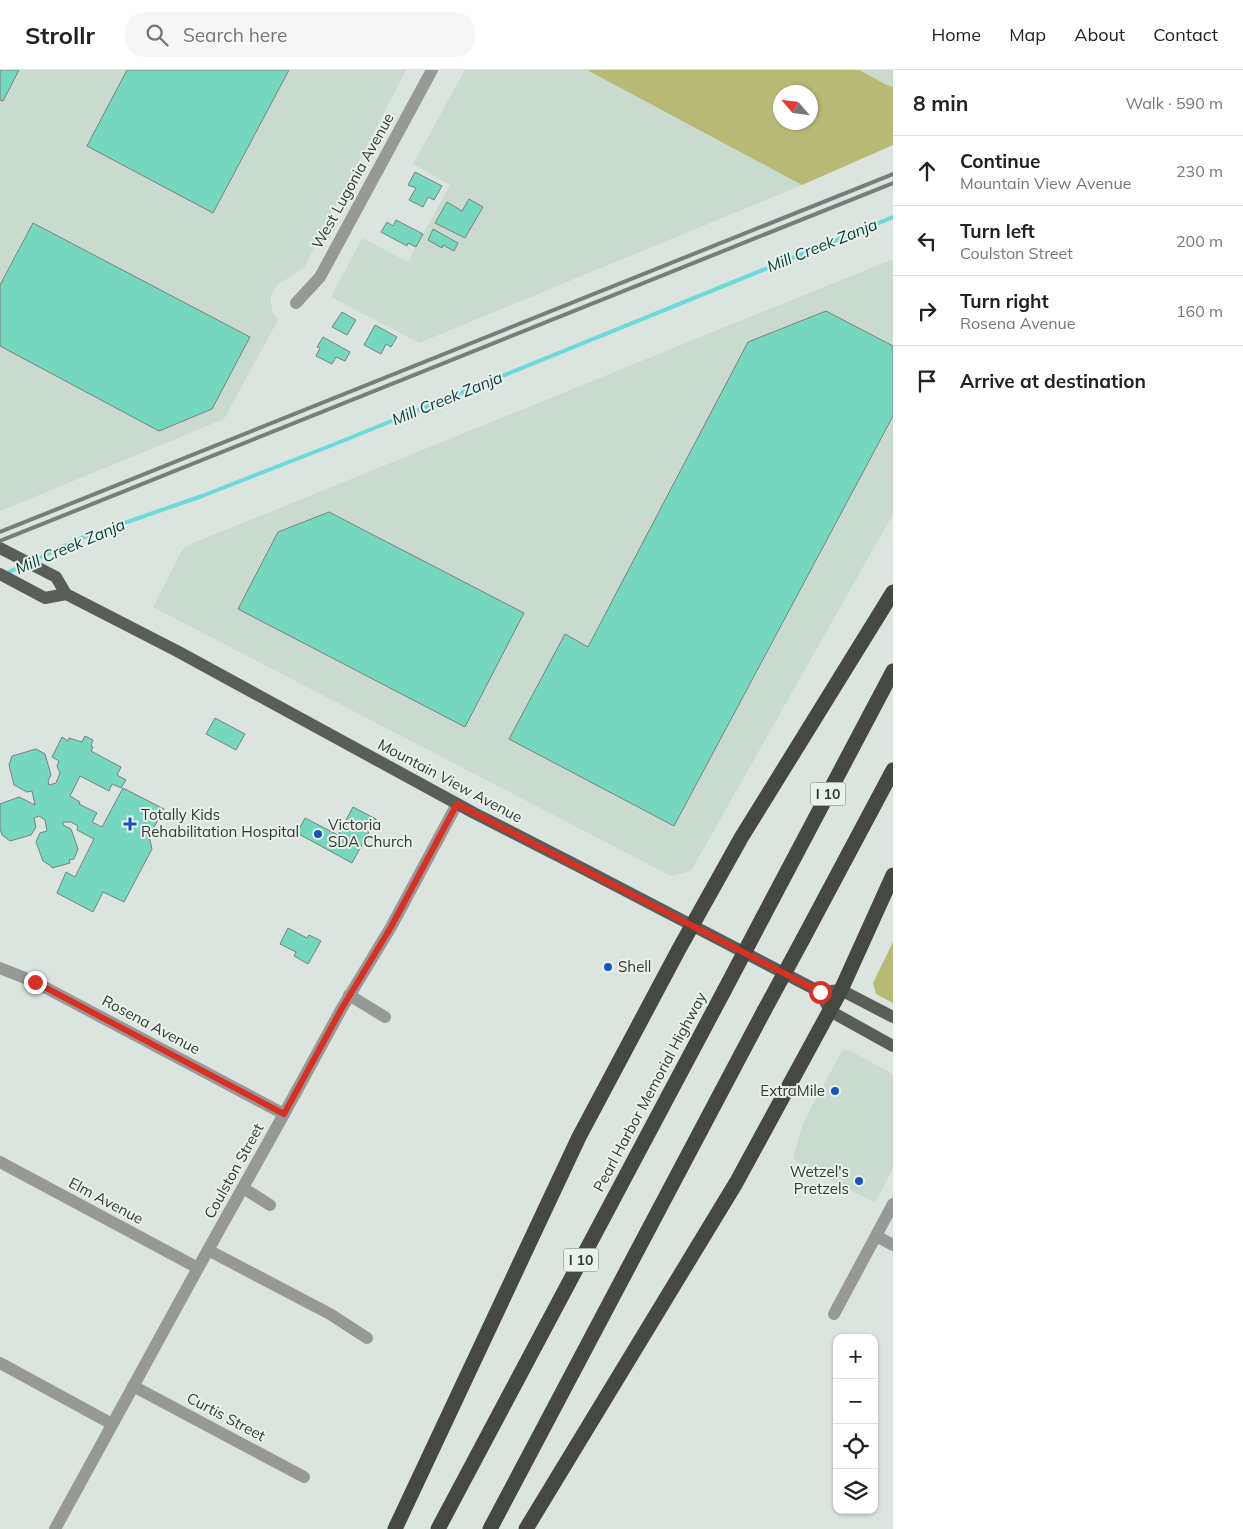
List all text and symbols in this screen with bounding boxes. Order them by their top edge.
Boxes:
search box [125,12,475,57]
text: Strollr [25,20,95,50]
icon: search [143,21,171,49]
text: Search here [183,23,287,47]
text: Home [931,23,981,46]
text: Map [1009,23,1046,46]
text: About [1074,23,1125,46]
text: Contact [1153,23,1218,46]
north arrow [773,85,818,130]
text: 8 min [913,90,968,116]
text: Walk · 590 m [1125,93,1223,113]
street label: West Lugonia Avenue [307,110,398,252]
text: Continue [960,149,1040,173]
icon: ahead [913,157,941,185]
text: 230 m [1176,161,1223,181]
text: Mountain View Avenue [960,173,1131,193]
water label: Mill Creek Zanja [764,214,881,276]
text: Turn left [960,219,1035,243]
icon: left [913,227,941,255]
text: 200 m [1176,231,1223,251]
text: Coulston Street [960,243,1073,263]
text: Turn right [960,289,1049,313]
icon: right [913,297,941,325]
text: 160 m [1176,301,1223,321]
text: Rosena Avenue [960,313,1076,333]
water label: Mill Creek Zanja [389,367,506,429]
icon: arrive [913,367,941,395]
text: Arrive at destination [960,369,1146,393]
water label: Mill Creek Zanja [12,514,128,578]
street label: Mountain View Avenue [375,734,526,827]
road number: I 10 [810,782,846,806]
place label: Totally Kids Rehabilitation Hospital [141,805,299,841]
place label: Victoria SDA Church [328,815,413,851]
marker: Totally Kids Rehabilitation Hospital [123,817,137,831]
marker: Victoria SDA Church [312,828,324,840]
place label: Shell [618,957,651,976]
marker: Shell [602,961,614,973]
route end [24,971,47,994]
route start [809,981,832,1004]
street label: Pearl Harbor Memorial Highway [589,989,710,1195]
street label: Rosena Avenue [99,991,204,1058]
place label: ExtraMile [760,1081,825,1100]
marker: ExtraMile [829,1085,841,1097]
street label: Coulston Street [200,1120,268,1222]
place label: Wetzel's Pretzels [790,1162,849,1198]
street label: Elm Avenue [66,1173,147,1228]
marker: Wetzel's Pretzels [853,1175,865,1187]
road number: I 10 [564,1248,598,1272]
map controls [833,1334,878,1514]
button: + [833,1334,878,1379]
button: − [833,1379,878,1424]
street label: Curtis Street [184,1388,269,1445]
button: locate [833,1424,878,1469]
button: layers [833,1469,878,1514]

